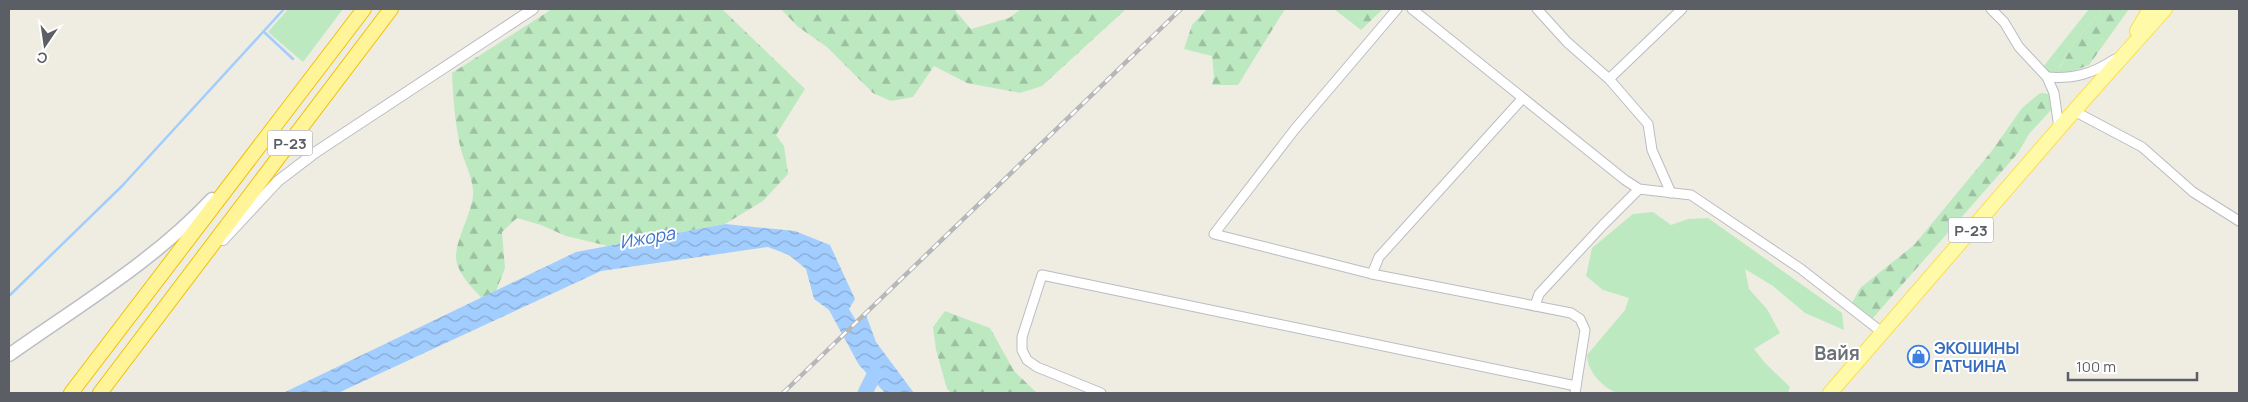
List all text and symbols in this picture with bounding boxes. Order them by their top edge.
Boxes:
north arrow [20,20,70,70]
text: С [35,48,49,69]
road number: Р-23 [268,130,312,156]
road number: Р-23 [1948,218,1994,242]
water label: Ижора [617,220,678,254]
place label: ЭКОШИНЫ ГАТЧИНА [1934,337,2019,377]
district label: Вайя [1814,340,1860,366]
shop icon: ЭКОШИНЫ ГАТЧИНА [1906,345,1930,369]
scale bar [2068,350,2197,382]
text: 100 m [2076,356,2116,377]

